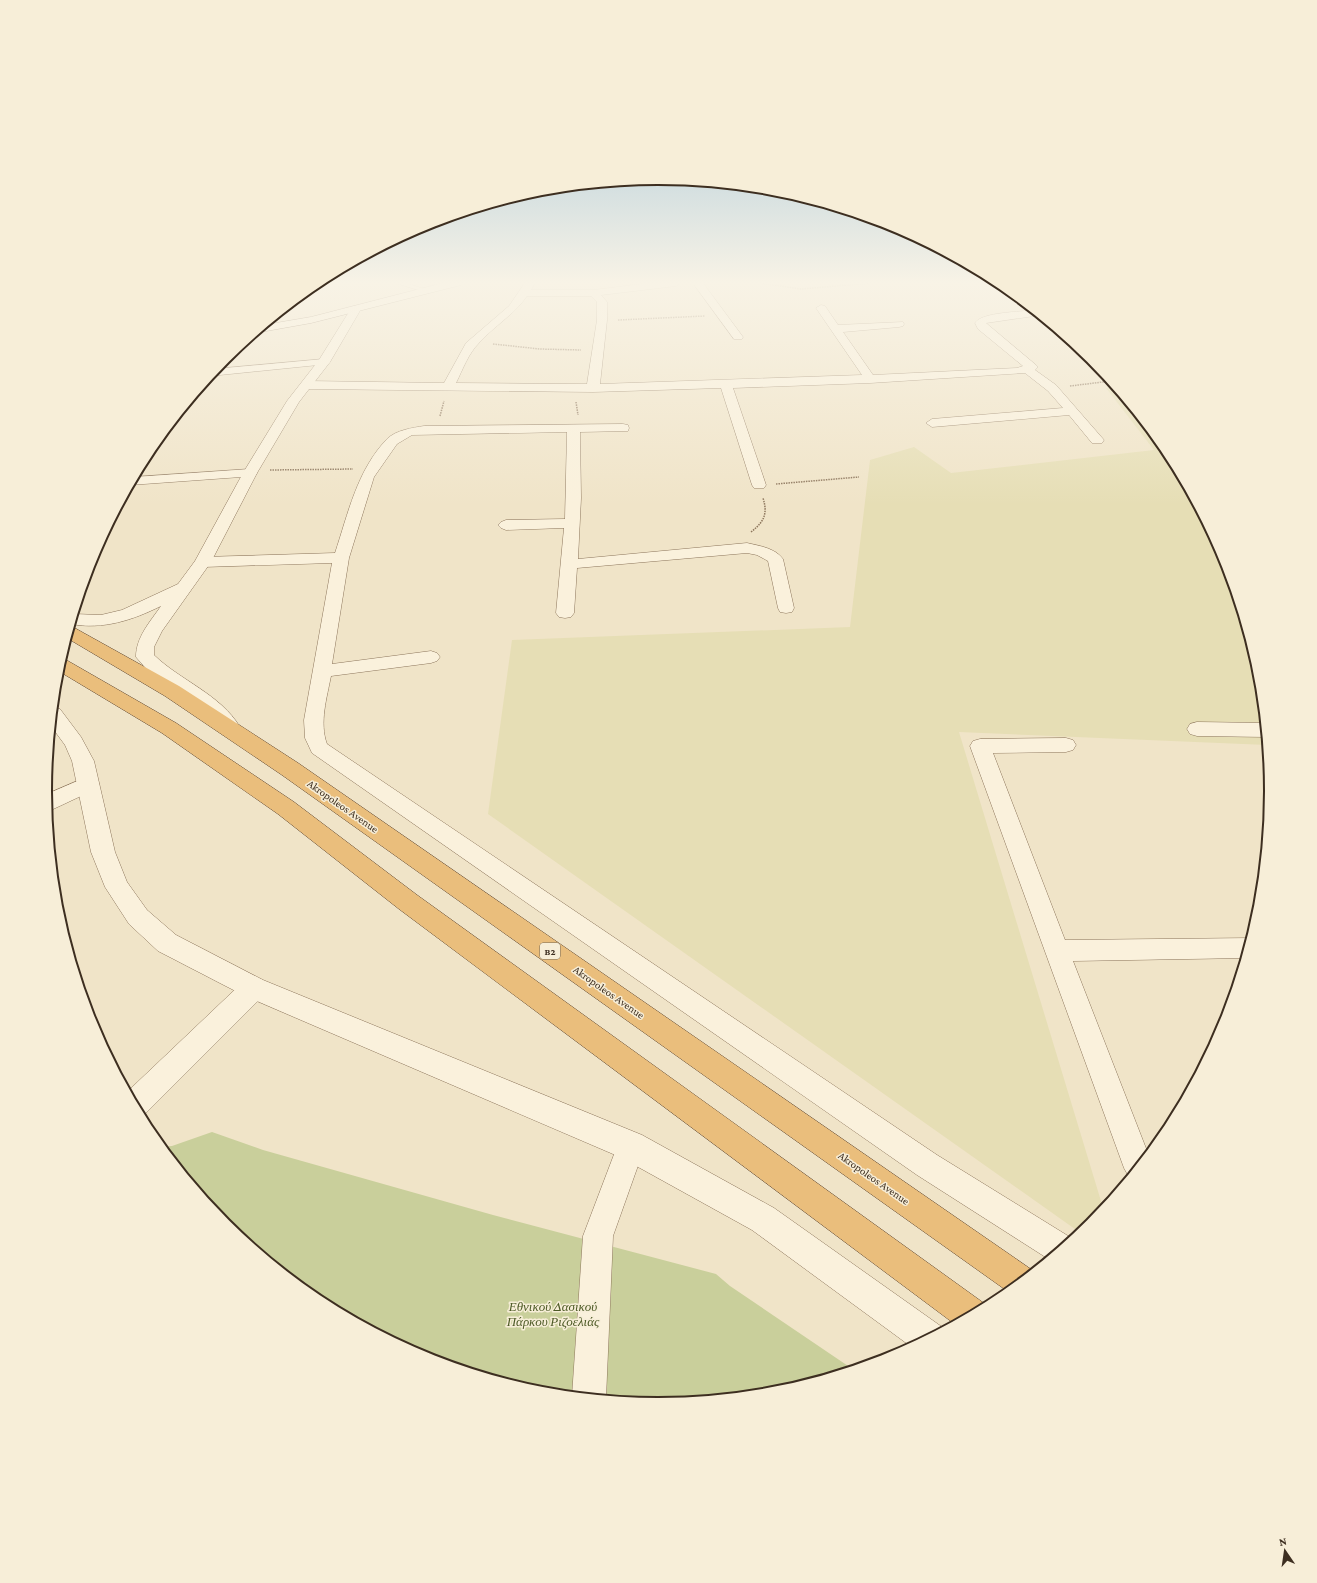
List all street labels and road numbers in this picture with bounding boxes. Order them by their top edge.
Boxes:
street label: Akropoleos Avenue [305,777,381,836]
road number: B2 [540,943,560,959]
street label: Akropoleos Avenue [571,963,647,1022]
street label: Akropoleos Avenue [836,1149,912,1208]

